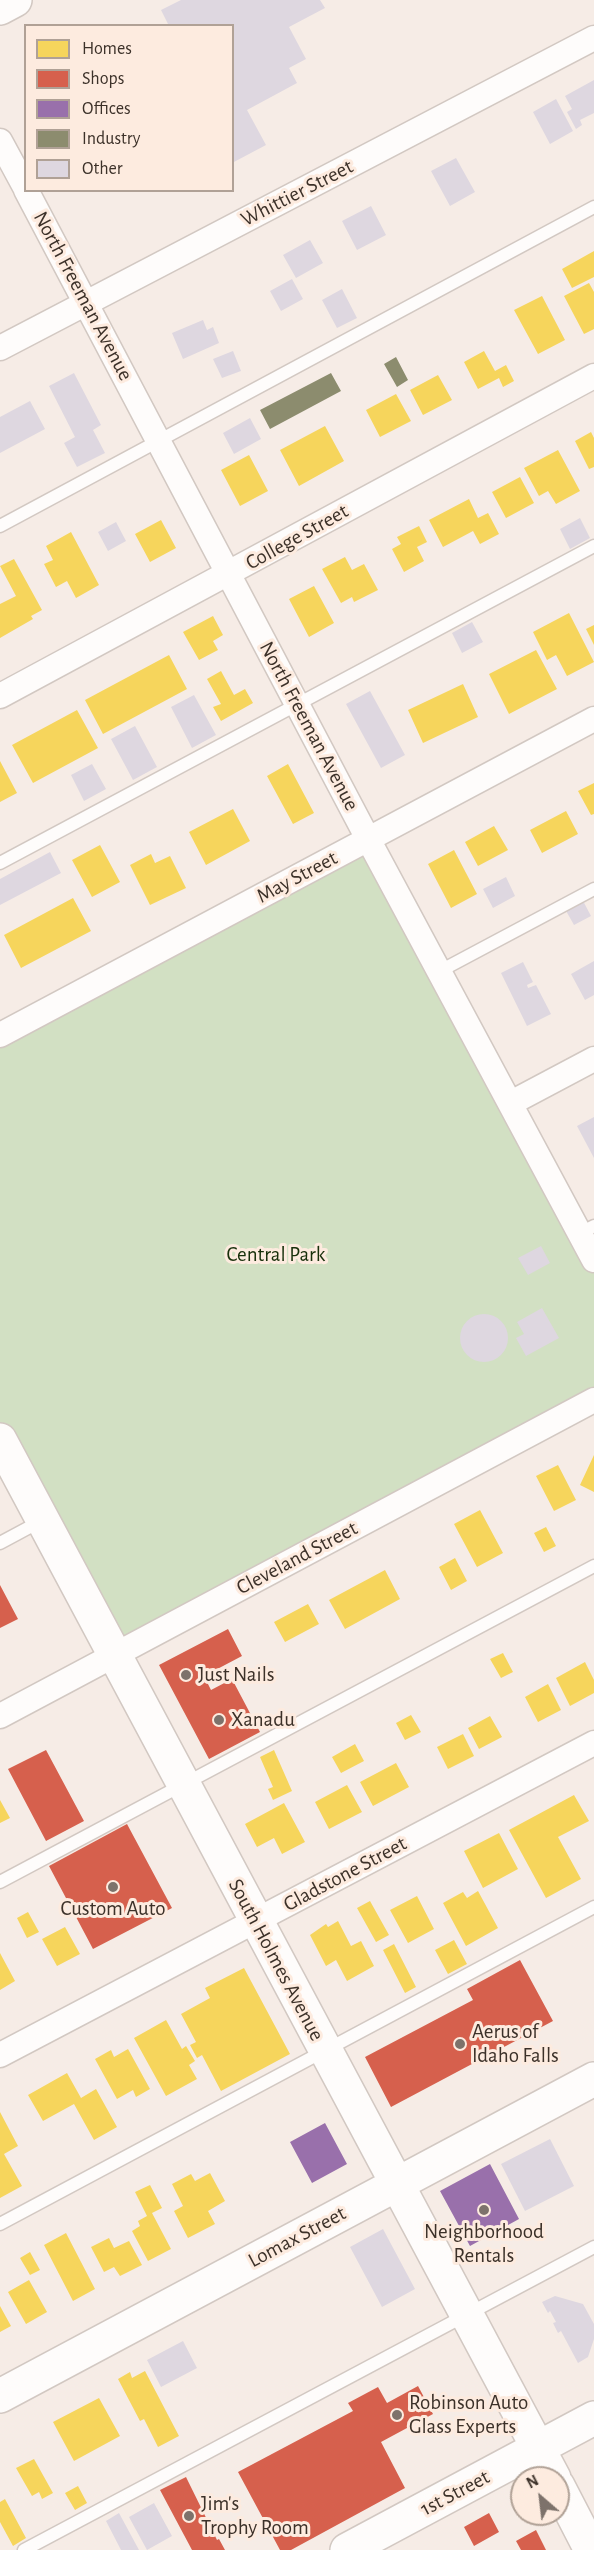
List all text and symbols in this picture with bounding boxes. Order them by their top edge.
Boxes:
legend [24,24,234,192]
text: Homes [82,40,132,58]
text: Shops [82,70,124,88]
text: Offices [82,100,131,118]
text: Industry [82,130,141,148]
street label: Whittier Street [237,154,357,232]
text: Other [82,160,123,178]
street label: North Freeman Avenue [28,207,138,385]
street label: College Street [241,498,353,576]
street label: North Freeman Avenue [254,637,364,815]
street label: May Street [252,845,342,909]
park label: Central Park [227,1242,325,1268]
street label: Cleveland Street [232,1516,362,1600]
place label: Just Nails [198,1662,275,1688]
marker: Just Nails [179,1668,193,1682]
place label: Xanadu [231,1707,295,1733]
marker: Xanadu [212,1713,226,1727]
street label: Gladstone Street [279,1831,411,1917]
street label: South Holmes Avenue [223,1875,329,2045]
marker: Custom Auto [106,1880,120,1894]
place label: Custom Auto [60,1896,166,1922]
place label: Aerus of Idaho Falls [472,2019,559,2069]
marker: Aerus of Idaho Falls [453,2037,467,2051]
street label: Lomax Street [244,2201,350,2273]
marker: Neighborhood Rentals [477,2203,491,2217]
place label: Neighborhood Rentals [424,2219,544,2269]
place label: Robinson Auto Glass Experts [409,2390,528,2440]
marker: Robinson Auto Glass Experts [390,2408,404,2422]
street label: 1st Street [416,2464,494,2522]
north arrow [510,2466,570,2526]
text: N [524,2472,541,2492]
place label: Jim's Trophy Room [201,2491,309,2541]
marker: Jim's Trophy Room [182,2509,196,2523]

